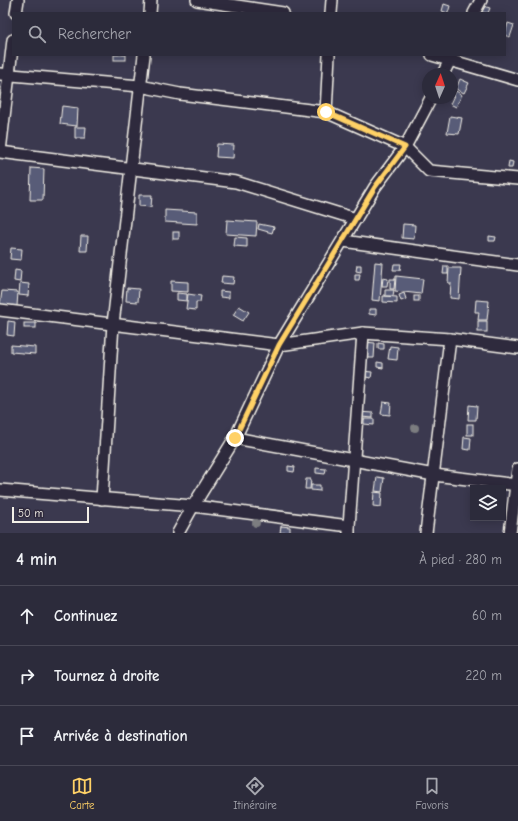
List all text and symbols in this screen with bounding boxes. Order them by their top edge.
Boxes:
search box [12,12,506,56]
icon: search [26,23,48,45]
text: Rechercher [58,25,131,43]
north arrow [422,68,458,104]
route start [317,103,335,121]
route end [226,429,244,447]
map controls [470,485,506,521]
button: layers [470,485,506,521]
scale bar [12,505,89,524]
text: 50 m [18,507,43,520]
text: 4 min [16,550,57,569]
text: À pied · 280 m [419,552,502,567]
icon: ahead [16,605,38,627]
text: Continuez [54,607,117,625]
text: 60 m [472,608,502,623]
icon: right [16,665,38,687]
text: Tournez à droite [54,667,159,685]
text: 220 m [465,668,502,683]
icon: arrive [16,725,38,747]
text: Arrivée à destination [54,727,188,745]
tab: Carte [69,775,95,812]
tab: Itinéraire [233,775,277,812]
tab: Favoris [416,775,449,812]

